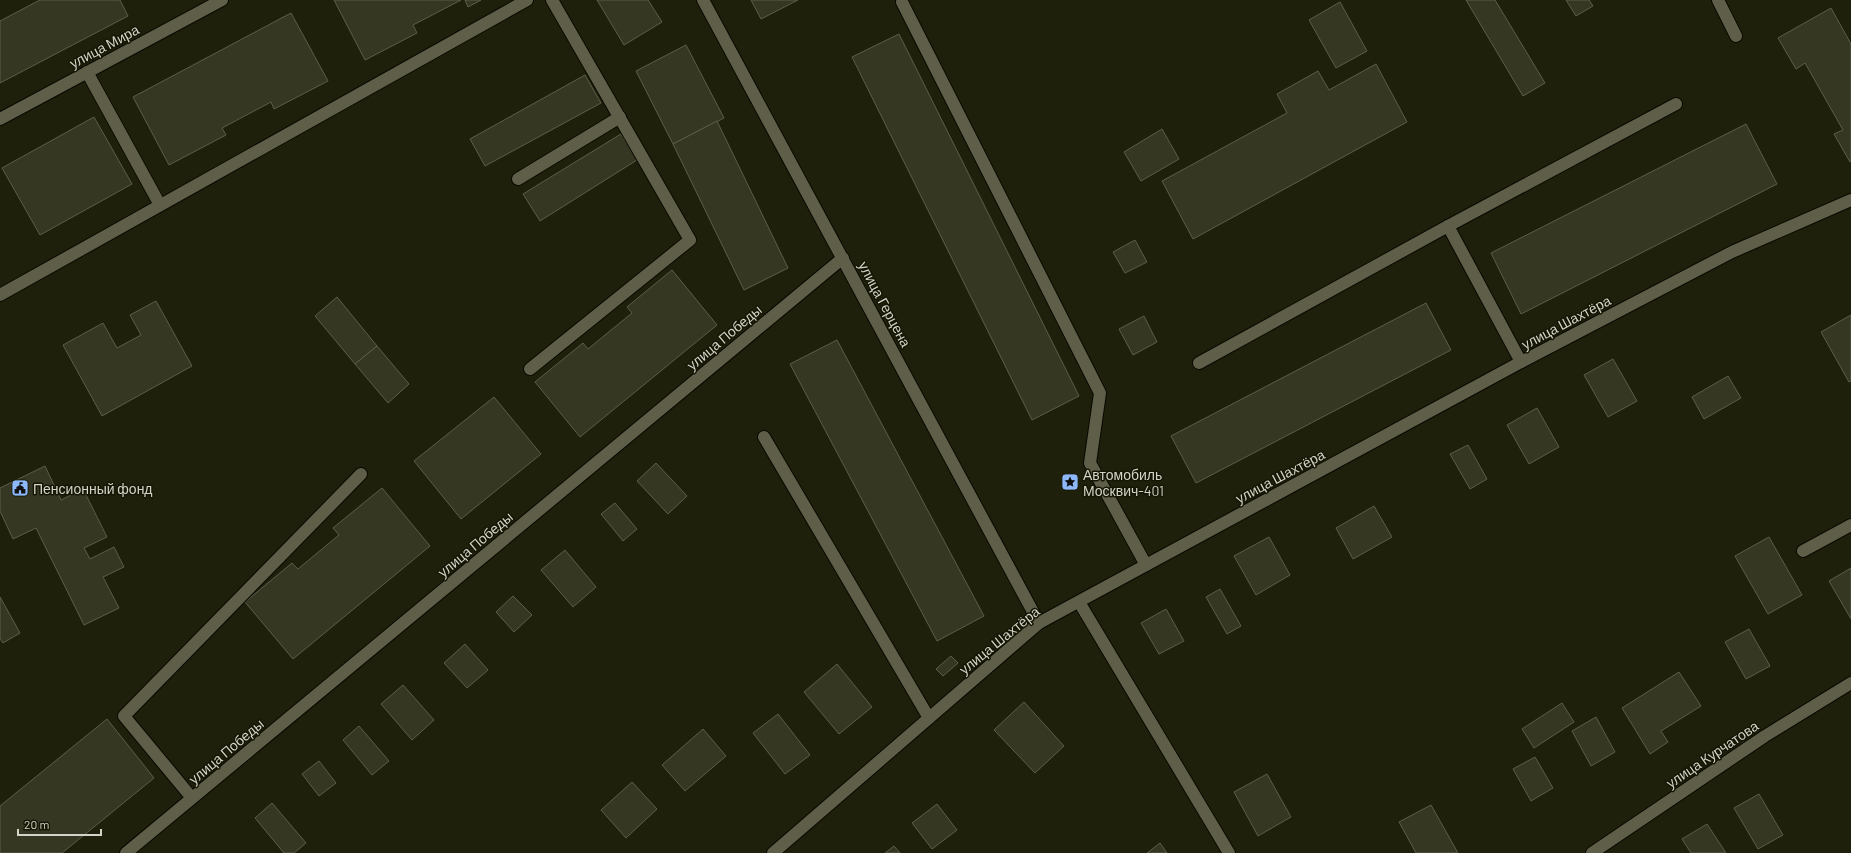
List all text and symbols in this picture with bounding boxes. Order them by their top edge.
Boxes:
street label: улица Мира [66,20,142,71]
street label: улица Герцена [855,258,915,350]
street label: улица Шахтёра [1519,291,1614,353]
street label: улица Победы [683,301,765,373]
street label: улица Шахтёра [1233,445,1328,507]
place label: Автомобиль Москвич-401 [1083,466,1164,499]
place icon: Автомобиль Москвич-401 [1060,472,1080,492]
public building icon: Пенсионный фонд [10,478,30,498]
place label: Пенсионный фонд [33,480,153,497]
street label: улица Победы [434,508,516,580]
street label: улица Шахтёра [955,602,1043,678]
street label: улица Победы [185,715,267,787]
street label: улица Курчатова [1663,717,1762,791]
scale bar [18,811,101,837]
text: 20 m [24,817,50,831]

